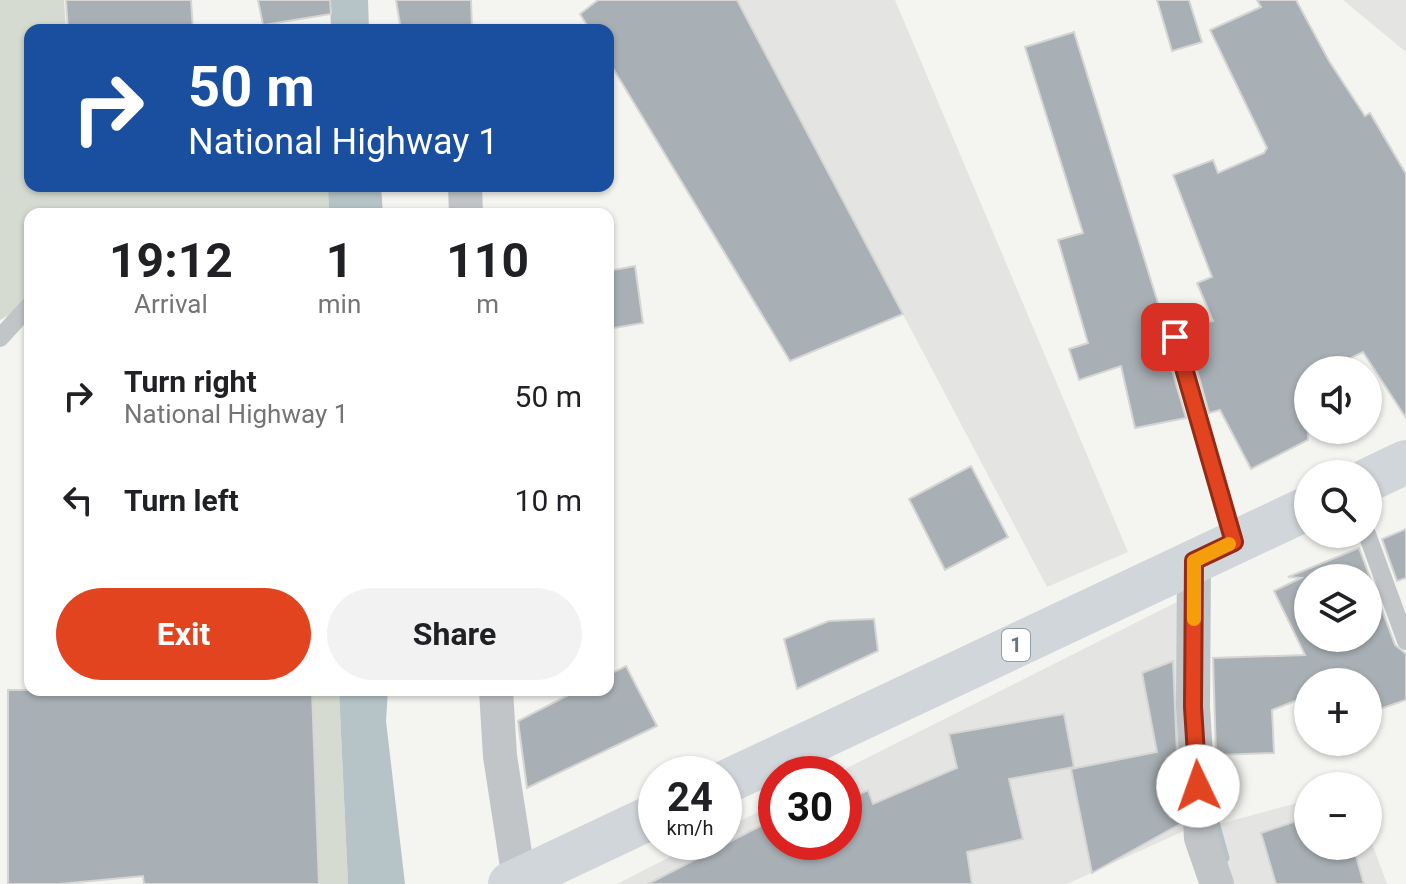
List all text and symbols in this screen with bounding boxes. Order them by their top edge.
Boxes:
text: 50 m [188,54,315,120]
icon: right [56,56,160,160]
text: National Highway 1 [188,121,499,163]
text: 19:12 [109,232,233,289]
text: 1 [326,232,353,289]
text: 110 [446,232,529,289]
text: Arrival [134,289,208,319]
text: min [318,289,361,319]
text: m [476,289,499,319]
pin [1141,303,1209,371]
icon: arrive [1153,315,1197,359]
map controls [1294,356,1382,860]
button: sound [1294,356,1382,444]
text: Turn right [124,364,257,399]
icon: right [56,374,100,418]
text: 50 m [515,379,582,414]
text: National Highway 1 [124,399,348,429]
button: search [1294,460,1382,548]
icon: left [56,478,100,522]
text: Turn left [124,483,239,518]
text: 10 m [515,483,582,518]
button: layers [1294,564,1382,652]
button: Exit [56,588,311,680]
button: Share [327,588,582,680]
road number: 1 [1002,629,1030,661]
button: + [1294,668,1382,756]
position arrow [1156,744,1240,828]
speed limit sign: 30 [758,756,862,860]
button: − [1294,772,1382,860]
text: 24 [667,774,713,821]
text: km/h [667,816,713,840]

